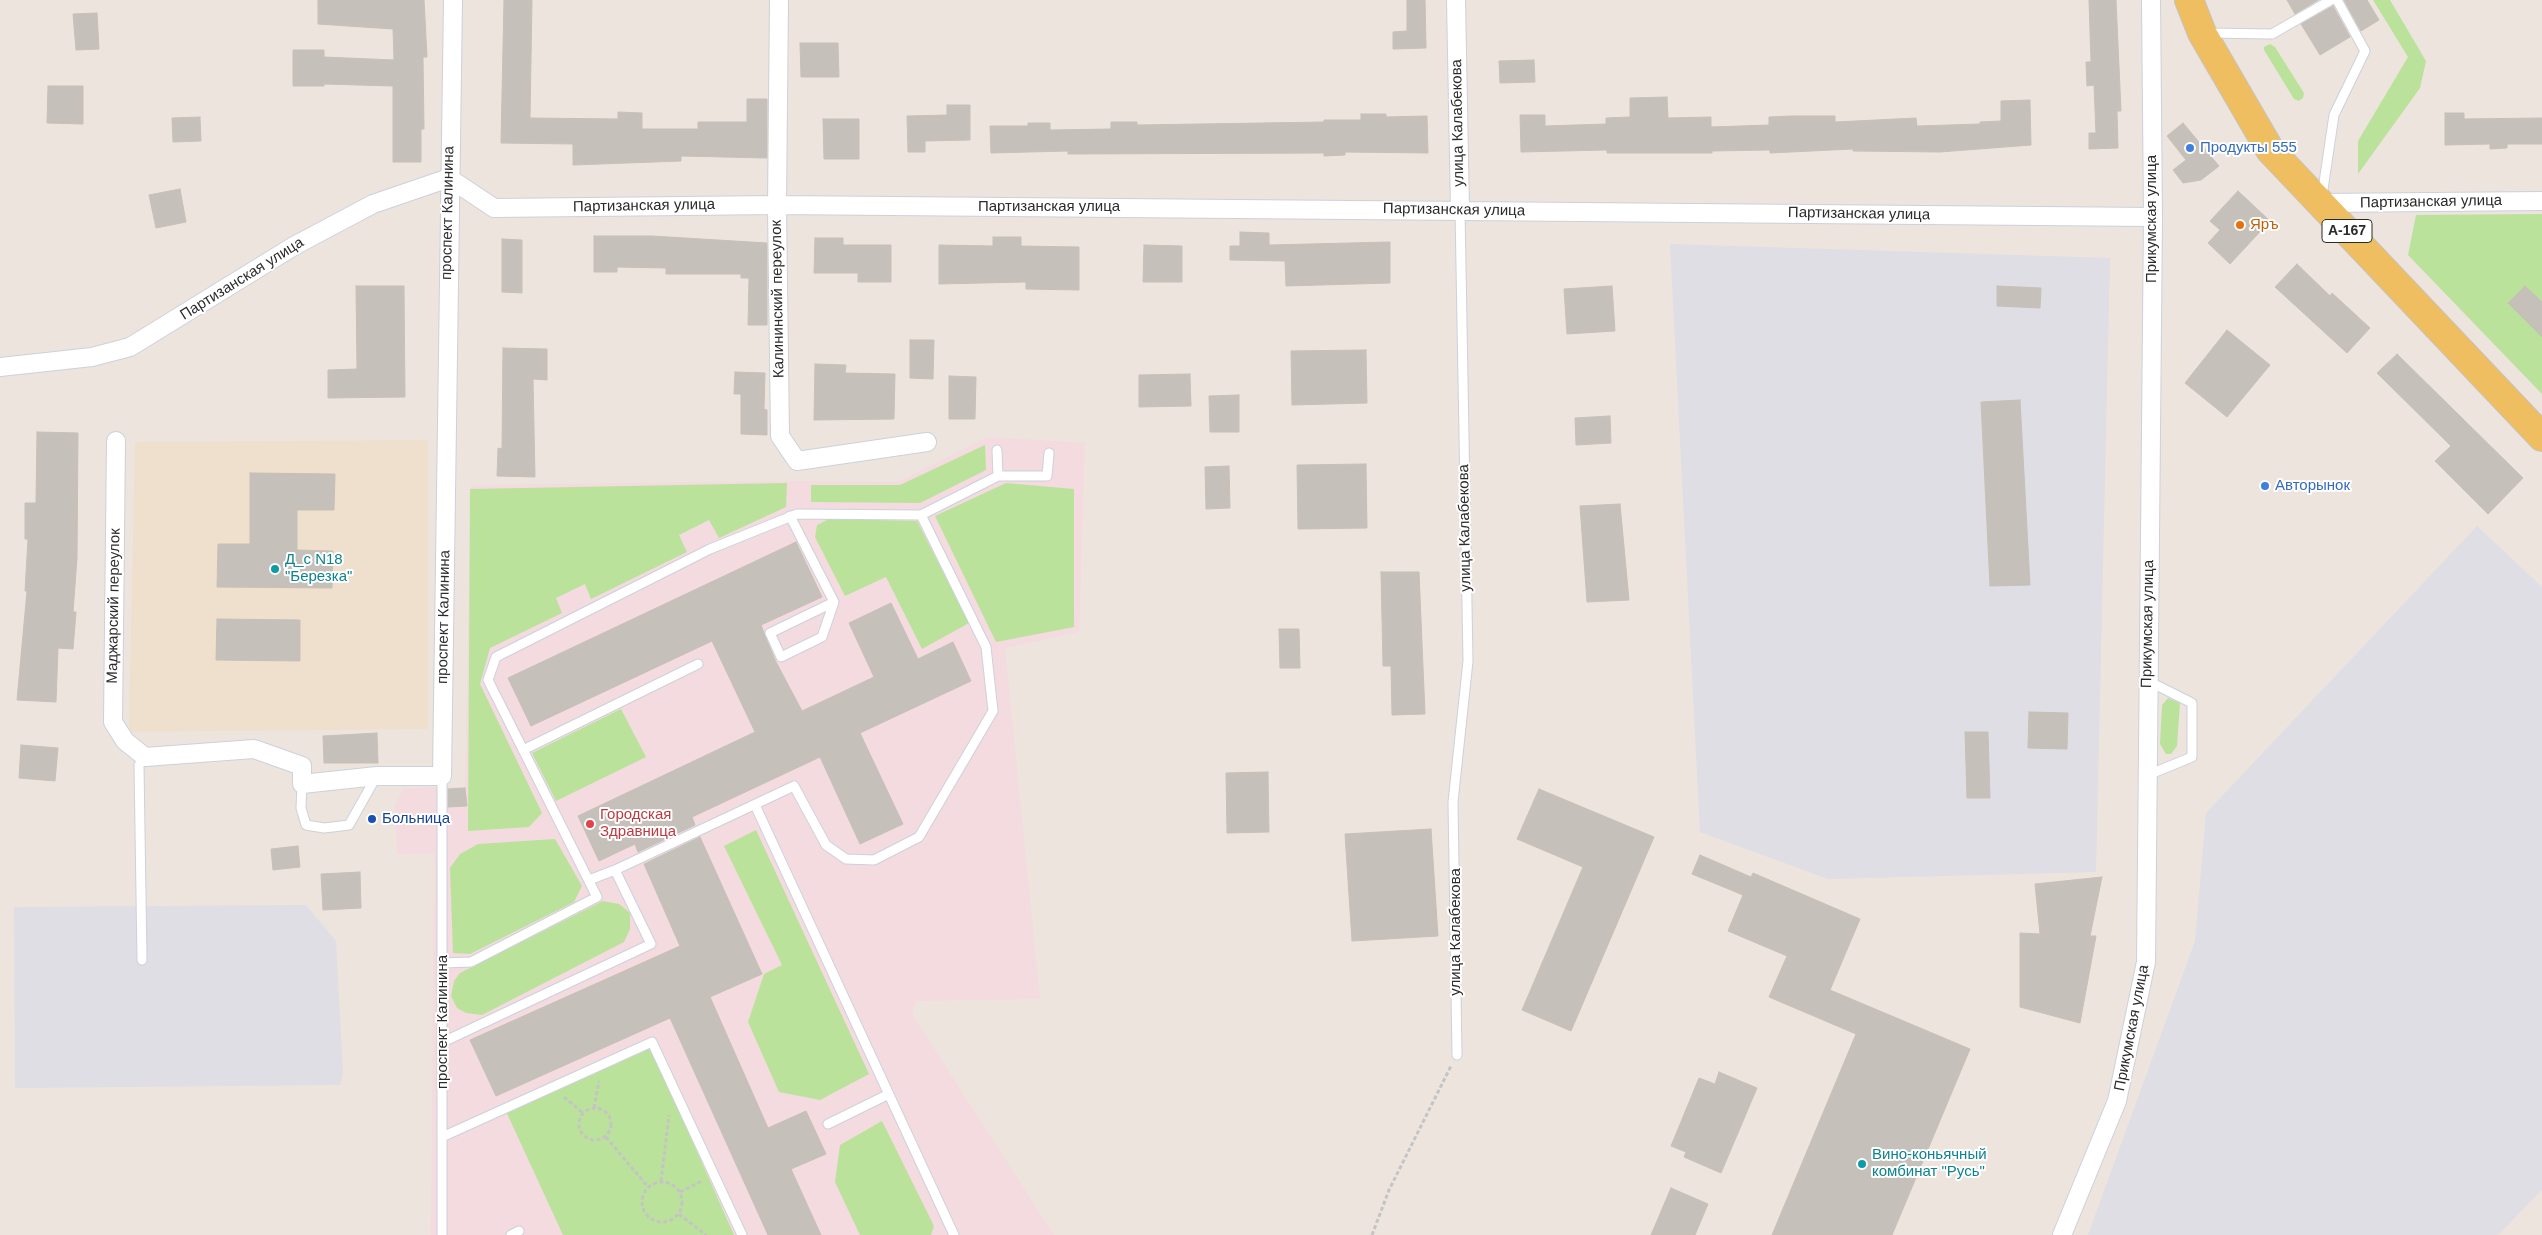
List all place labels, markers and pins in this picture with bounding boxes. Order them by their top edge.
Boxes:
place label: Продукты 555 [2200,139,2297,157]
marker: Продукты 555 [2184,142,2196,154]
place label: Яръ [2250,216,2279,234]
marker: Яръ [2234,219,2246,231]
place label: Авторынок [2275,477,2350,495]
marker: Авторынок [2259,480,2271,492]
place label: Д_с N18 "Березка" [285,551,352,586]
marker: Д_с N18 "Березка" [269,563,281,575]
place label: Городская Здравница [600,806,676,841]
place label: Больница [382,810,450,828]
marker: Больница [366,813,378,825]
marker: Городская Здравница [584,818,596,830]
place label: Вино-коньячный комбинат "Русь" [1872,1146,1987,1181]
marker: Вино-коньячный комбинат "Русь" [1856,1158,1868,1170]

